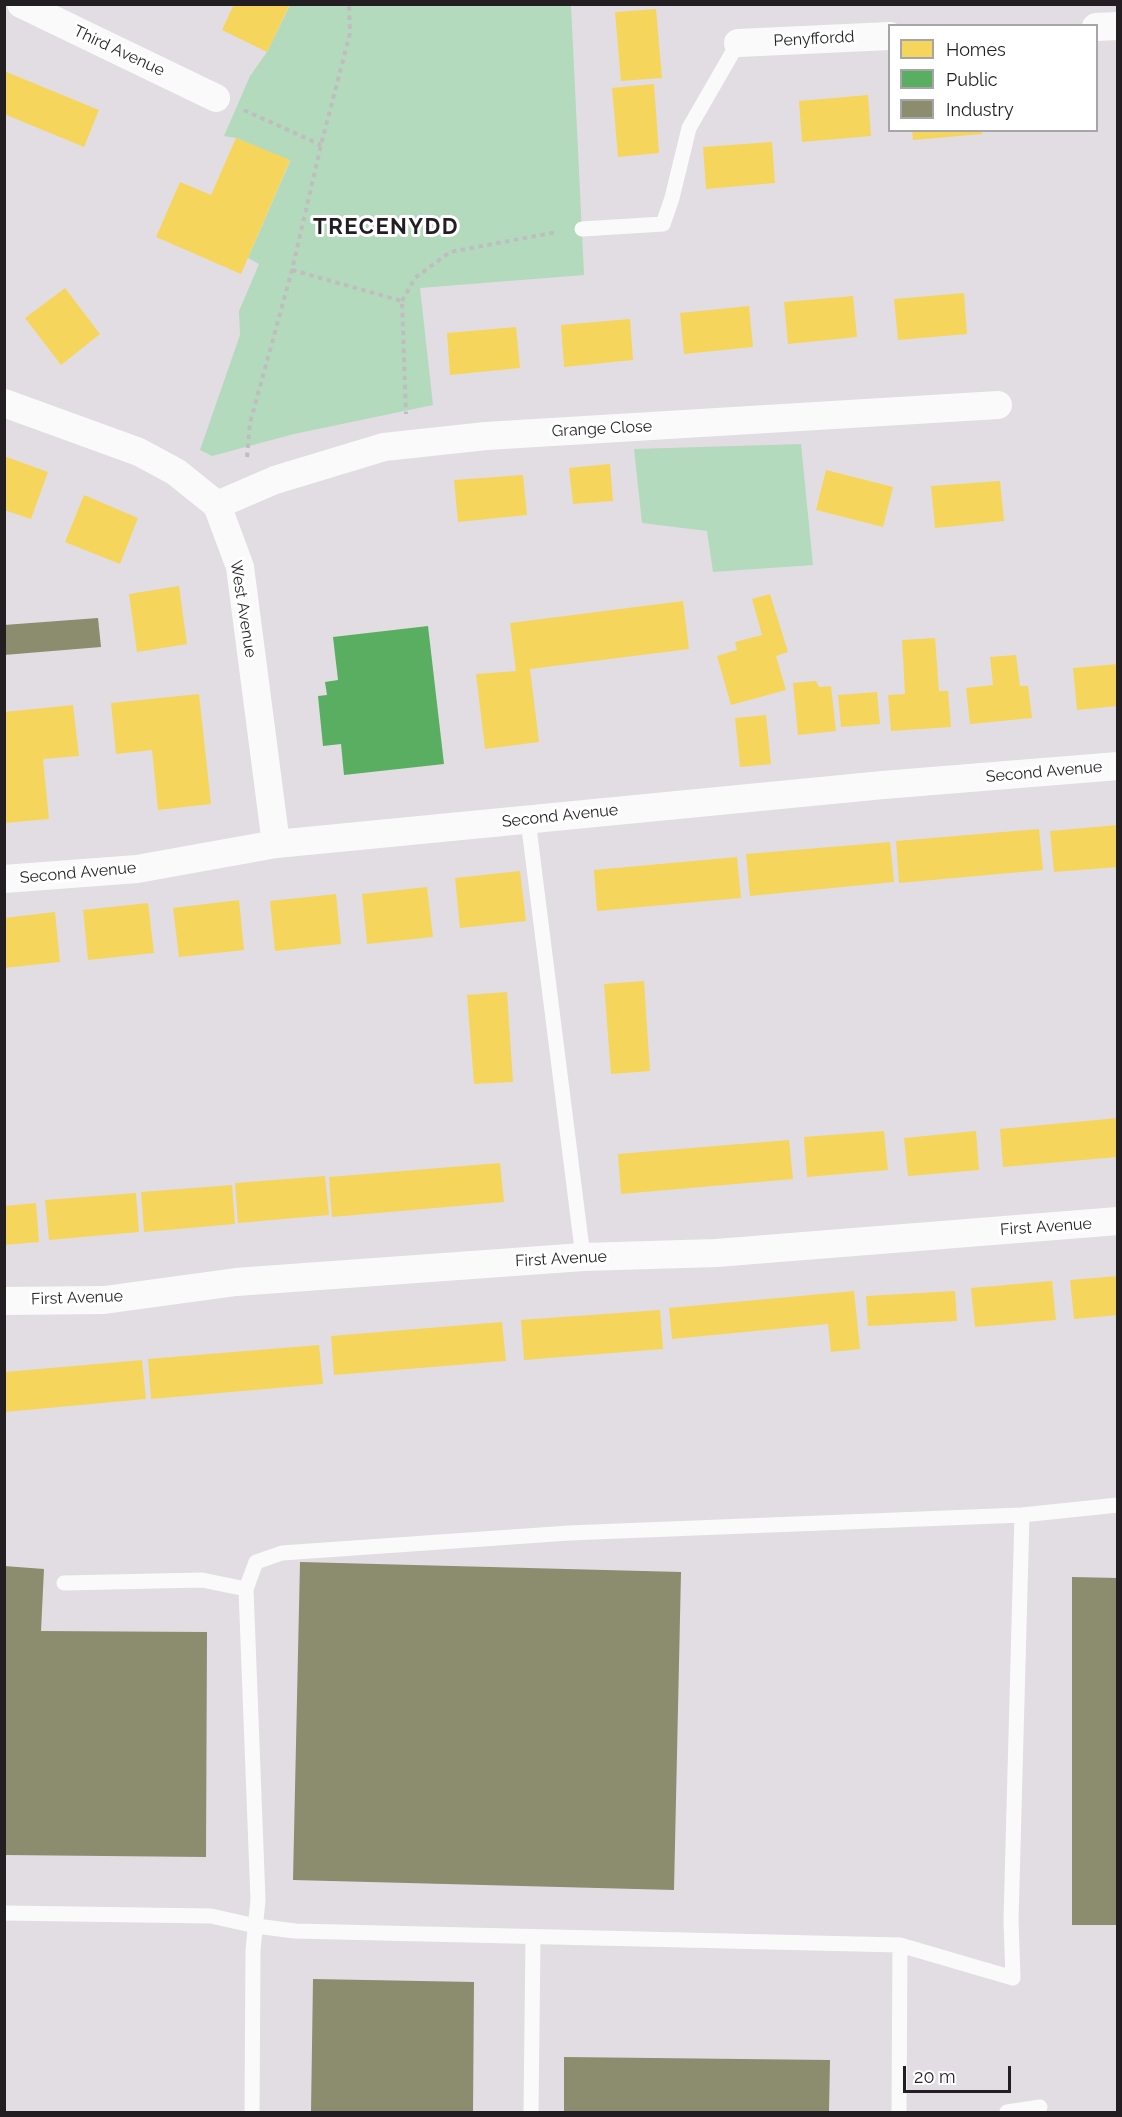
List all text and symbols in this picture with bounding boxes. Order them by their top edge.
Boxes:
street label: Third Avenue [70,22,168,80]
legend [888,24,1098,132]
street label: Penyffordd [773,27,855,51]
text: Homes [946,39,1006,60]
text: Public [946,69,998,90]
text: Industry [946,99,1014,120]
district label: TRECENYDD [313,214,459,240]
street label: Grange Close [551,417,653,441]
street label: West Avenue [226,559,260,659]
street label: Second Avenue [985,757,1103,787]
street label: Second Avenue [501,800,619,832]
street label: Second Avenue [19,858,137,888]
street label: First Avenue [1000,1214,1092,1240]
street label: First Avenue [515,1247,607,1271]
street label: First Avenue [31,1287,123,1309]
scale bar [906,2054,1014,2092]
text: 20 m [914,2066,956,2087]

